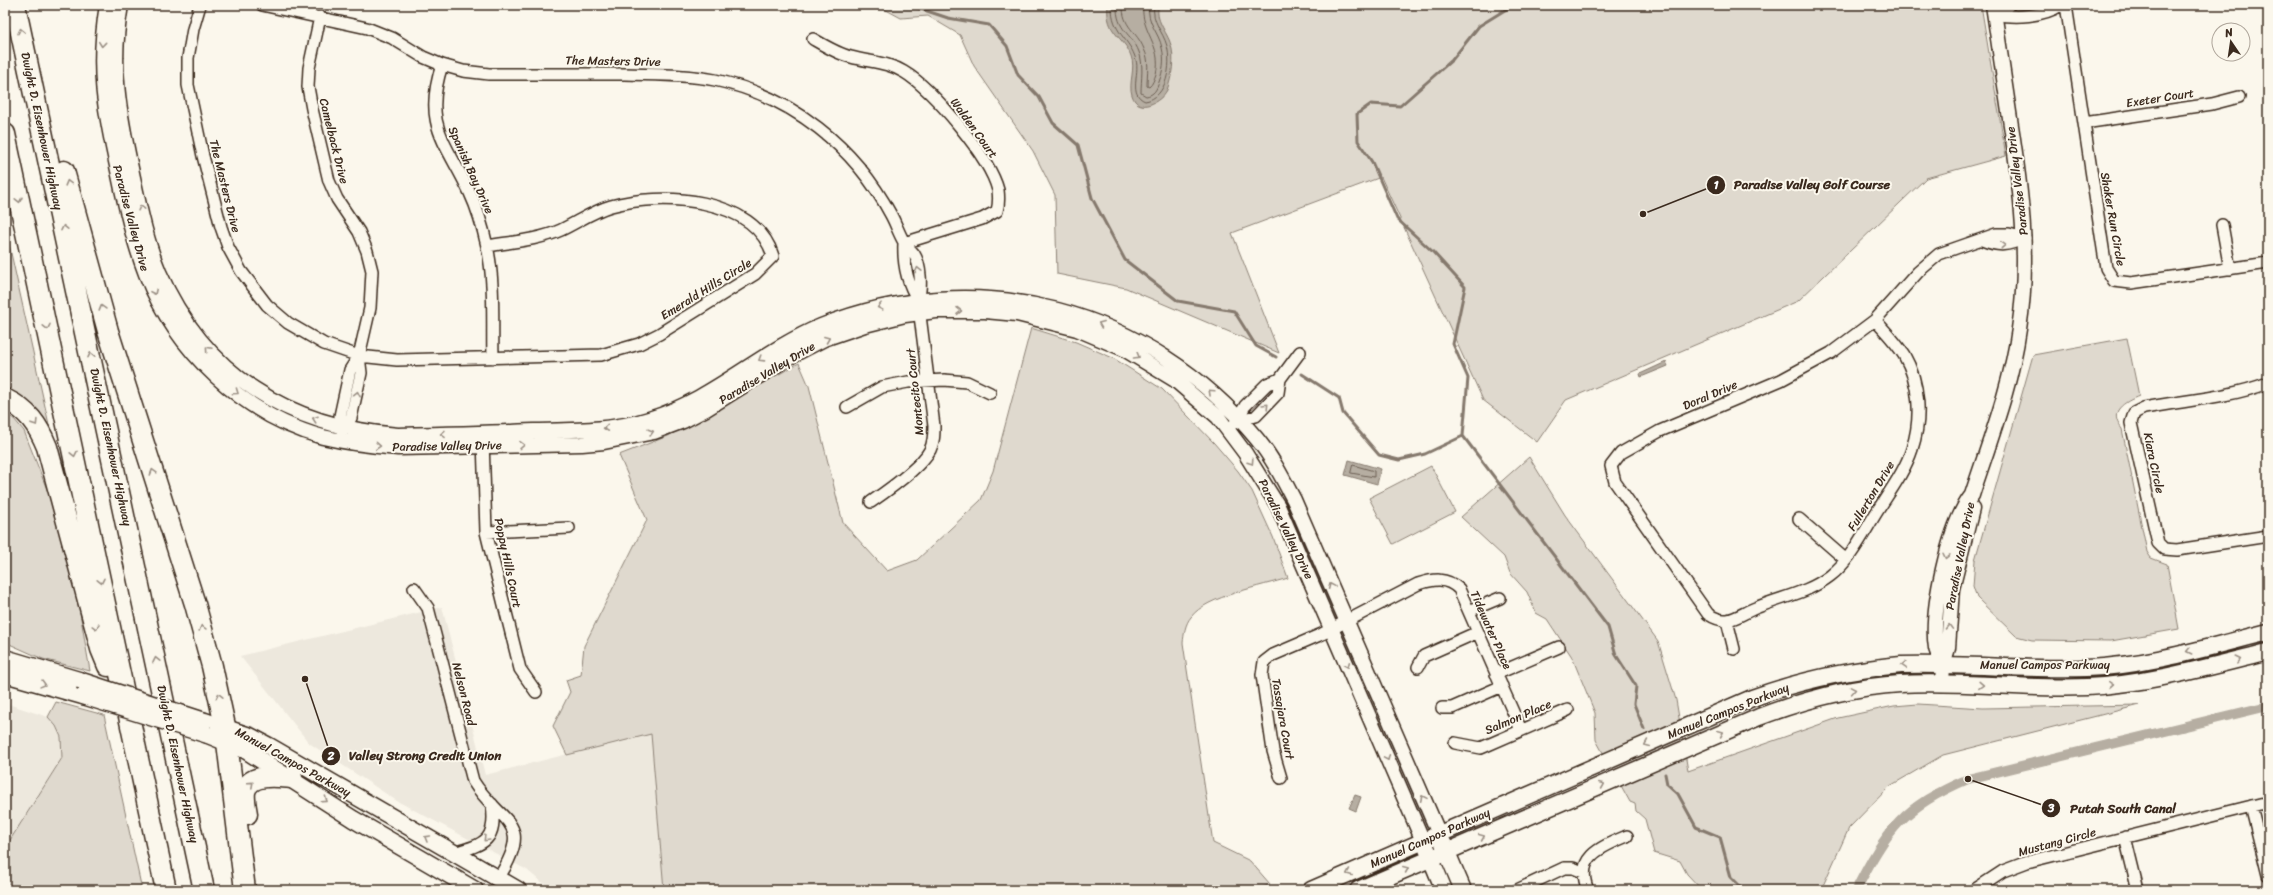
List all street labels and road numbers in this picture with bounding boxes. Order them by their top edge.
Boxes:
street label: The Masters Drive [565,49,661,73]
street label: Dwight D. Eisenhower Highway [15,50,70,213]
street label: Exeter Court [2124,82,2196,114]
street label: Walden Court [944,93,1004,163]
street label: Camelback Drive [313,96,355,186]
street label: Spanish Bay Drive [442,123,500,217]
street label: Paradise Valley Drive [1999,125,2035,237]
street label: The Masters Drive [203,137,247,235]
street label: Paradise Valley Drive [106,162,156,274]
street label: Shaker Run Circle [2094,170,2132,268]
street label: Emerald Hills Circle [656,252,756,326]
street label: Paradise Valley Drive [714,335,820,411]
street label: Montecito Court [899,346,931,437]
street label: Dwight D. Eisenhower Highway [84,366,139,529]
street label: Doral Drive [1679,374,1741,416]
street label: Kiara Circle [2137,430,2171,496]
street label: Paradise Valley Drive [392,434,502,458]
street label: Fullerton Drive [1841,457,1901,535]
street label: Paradise Valley Drive [1252,475,1320,583]
street label: Paradise Valley Drive [1939,500,1981,612]
street label: Poppy Hills Court [488,516,528,610]
street label: Tidewater Place [1464,587,1518,673]
street label: Manuel Campos Parkway [1980,654,2111,676]
street label: Nelson Road [445,660,483,730]
street label: Manuel Campos Parkway [1664,676,1793,746]
street label: Tassajara Court [1265,677,1301,762]
street label: Dwight D. Eisenhower Highway [151,683,206,846]
street label: Salmon Place [1481,693,1555,741]
street label: Manuel Campos Parkway [231,721,356,804]
street label: Manuel Campos Parkway [1366,801,1495,874]
street label: Mustang Circle [2016,821,2098,863]

